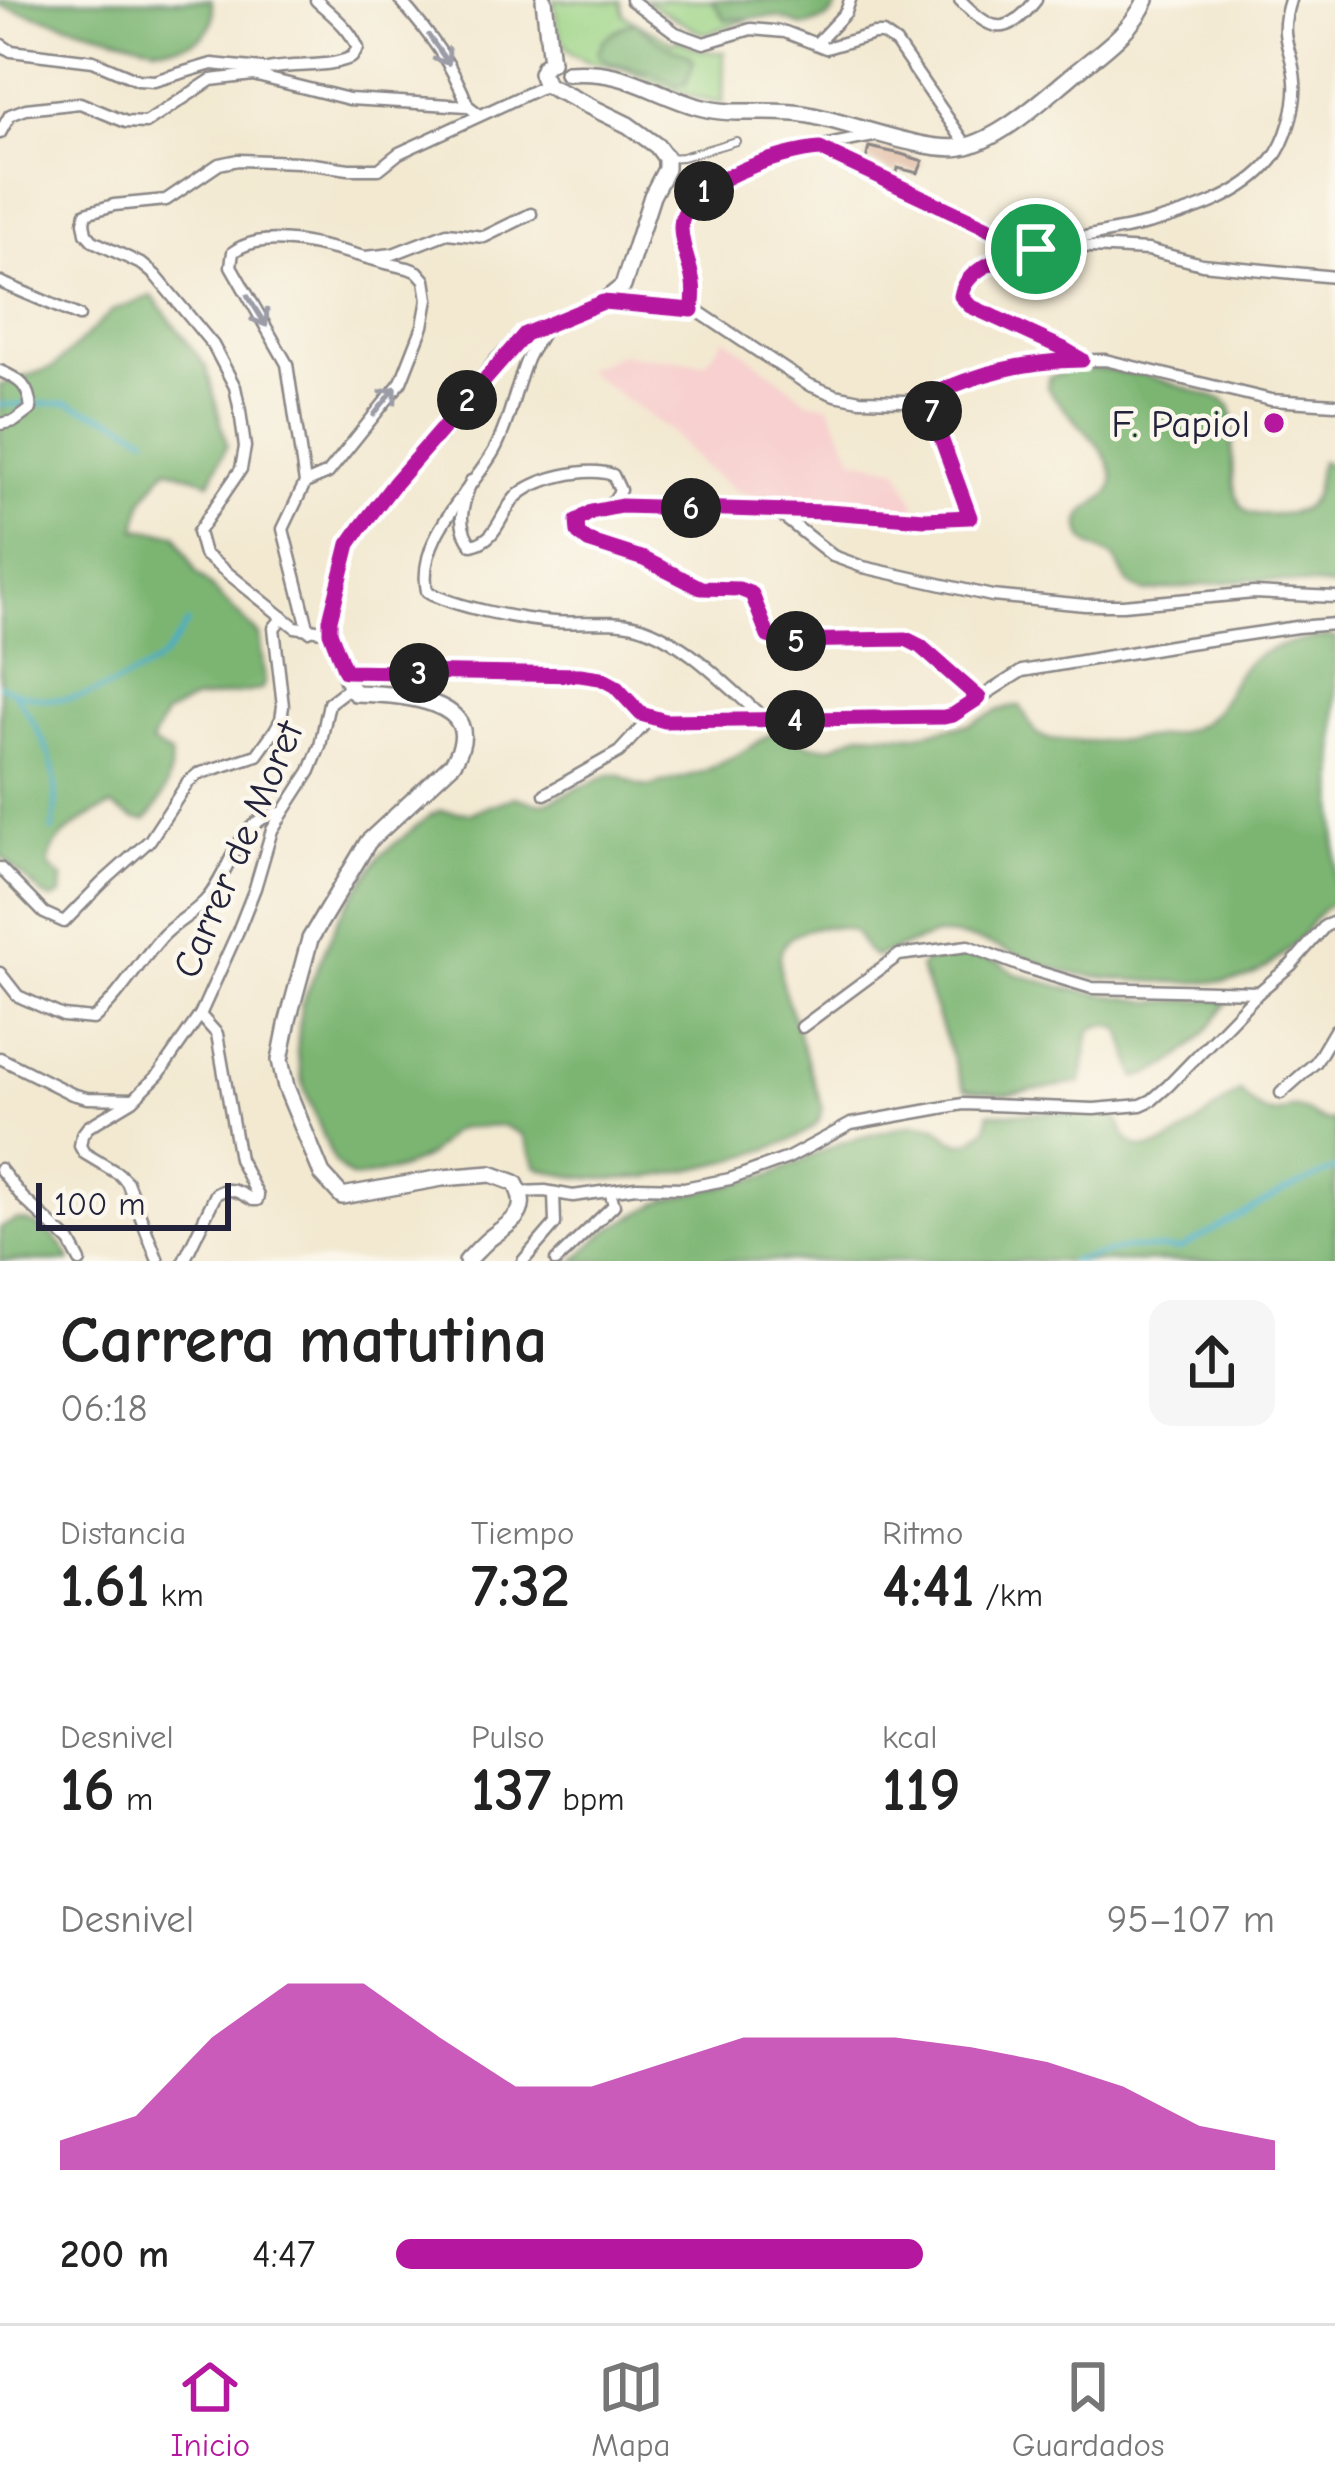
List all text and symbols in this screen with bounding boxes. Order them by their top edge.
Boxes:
one-way arrow [426,32,451,66]
pin: 1 [674,161,734,221]
text: 1 [698,172,710,210]
pin [985,198,1087,300]
icon: arrive [1003,216,1069,282]
one-way arrow [245,293,269,327]
pin: 2 [437,370,497,430]
text: 2 [459,381,475,419]
pin: 7 [902,381,962,441]
one-way arrow [371,386,398,417]
text: 7 [925,392,939,430]
place label: F. Papiol [1111,402,1250,447]
marker: F. Papiol [1261,410,1287,436]
pin: 6 [661,478,721,538]
text: 6 [682,489,700,527]
pin: 5 [766,611,826,671]
text: 5 [787,622,805,660]
pin: 3 [389,643,449,703]
text: 3 [411,654,427,692]
pin: 4 [765,690,825,750]
text: 4 [787,701,803,739]
street label: Carrer de Moret [164,713,313,985]
scale bar [36,1177,231,1230]
text: 100 m [54,1185,146,1223]
button: share [1149,1300,1275,1426]
text: Carrera matutina [60,1303,547,1379]
text: 06:18 [60,1386,147,1431]
text: Distancia [60,1514,186,1552]
text: Tiempo [471,1514,575,1552]
text: Ritmo [882,1514,963,1552]
text: 1.61 [60,1552,149,1621]
text: 7:32 [471,1552,570,1621]
text: 4:41 [882,1552,974,1621]
text: km [149,1576,204,1614]
text: /km [974,1576,1043,1614]
text: Desnivel [60,1718,174,1756]
text: Pulso [471,1718,545,1756]
text: kcal [882,1718,937,1756]
text: 16 [60,1756,115,1825]
text: 137 [471,1756,551,1825]
text: 119 [882,1756,961,1825]
text: m [115,1780,153,1818]
text: bpm [551,1780,625,1818]
text: Desnivel [60,1897,194,1942]
text: 95–107 m [1107,1897,1275,1942]
text: 200 m [60,2232,169,2277]
text: 4:47 [252,2232,315,2277]
tab: Inicio [171,2354,250,2464]
tab: Mapa [591,2354,671,2464]
tab: Guardados [1012,2354,1164,2464]

